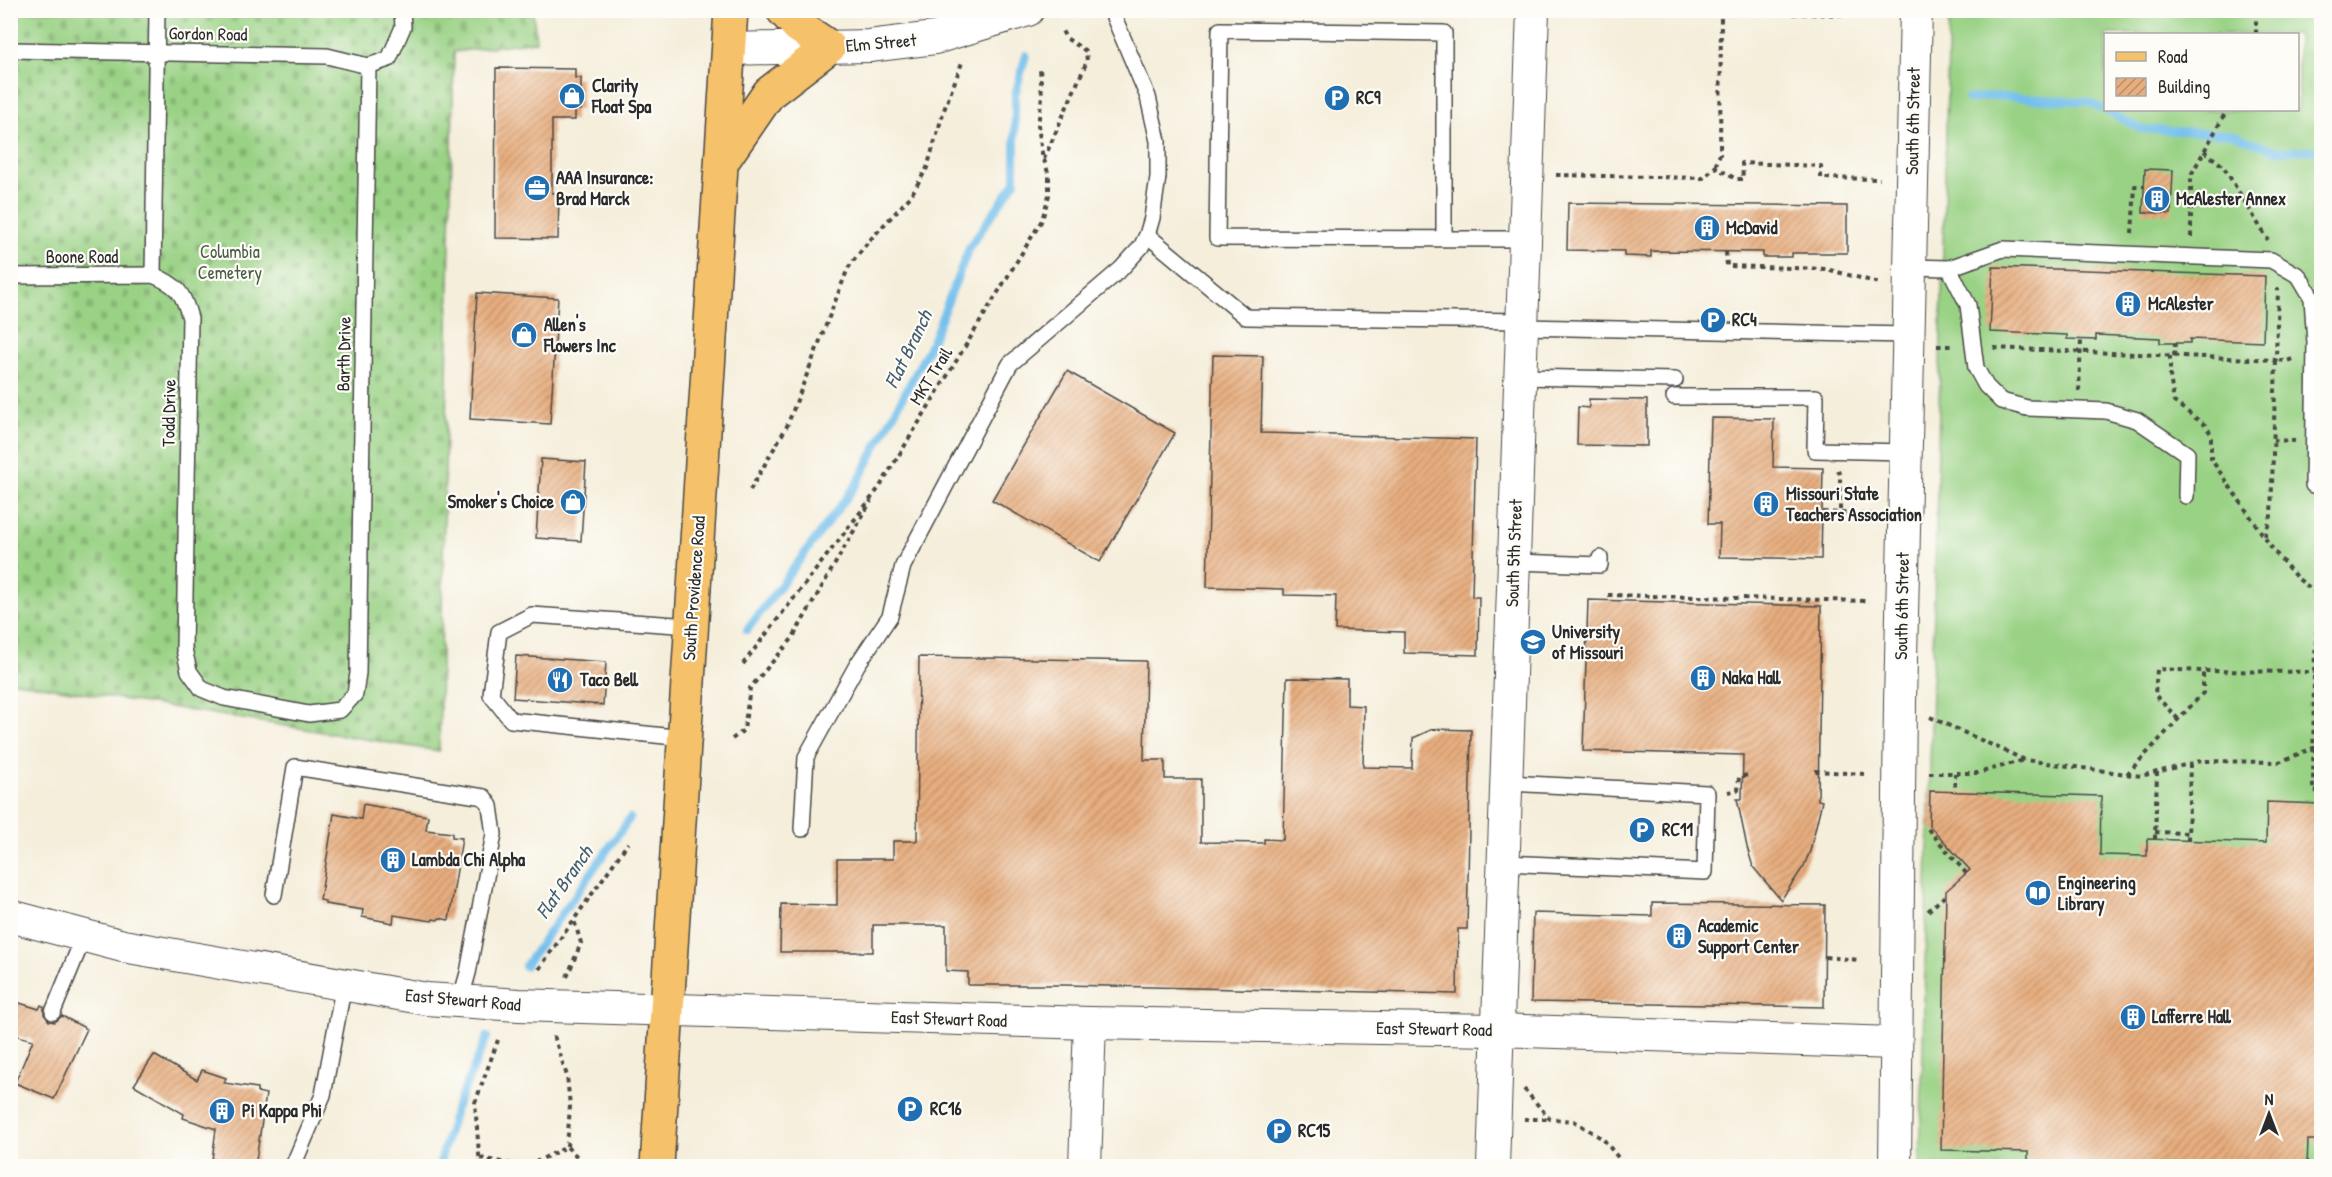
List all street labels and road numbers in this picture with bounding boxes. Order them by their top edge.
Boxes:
street label: Gordon Road [168,20,248,47]
street label: Elm Street [844,27,918,58]
street label: South 6th Street [1899,66,1926,175]
street label: Boone Road [46,244,118,269]
street label: Barth Drive [330,316,357,392]
street label: MKT Trail [903,342,958,409]
street label: Todd Drive [155,379,182,447]
street label: South 5th Street [1499,498,1528,607]
street label: South Providence Road [676,515,711,661]
street label: South 6th Street [1888,551,1915,660]
street label: East Stewart Road [404,982,522,1017]
street label: East Stewart Road [891,1004,1007,1033]
street label: East Stewart Road [1376,1015,1492,1042]

